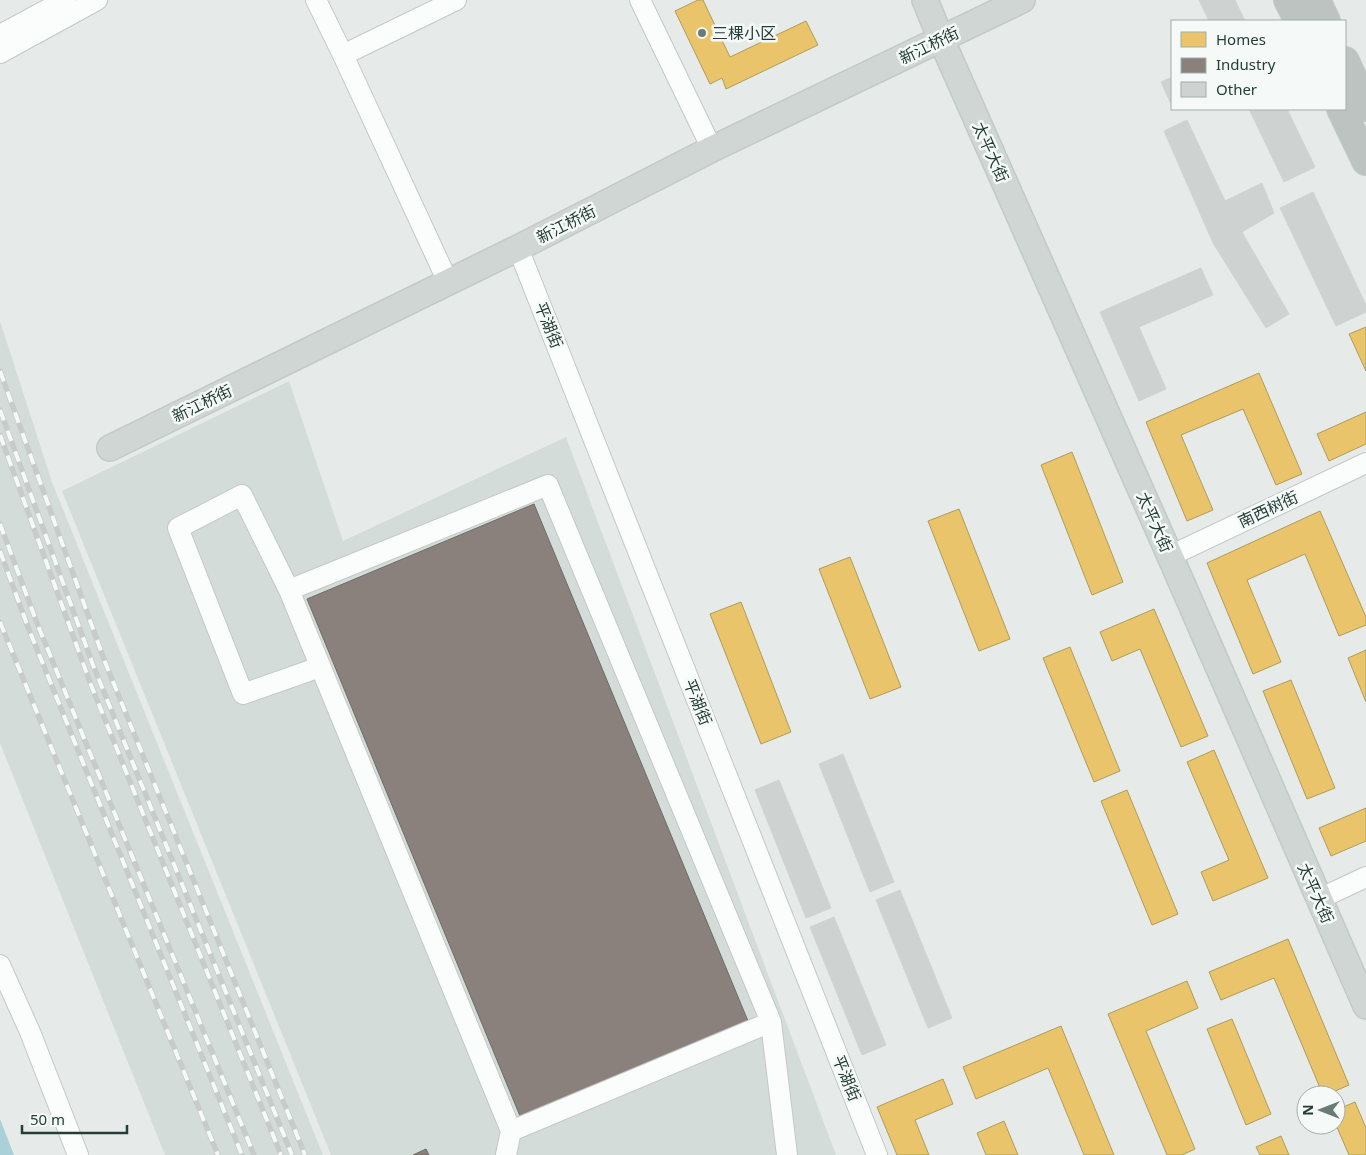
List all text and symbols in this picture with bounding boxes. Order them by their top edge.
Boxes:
legend [1171,20,1346,110]
street label: 新江桥街 [895,21,963,69]
place label: 三棵小区 [712,22,776,44]
marker: 三棵小区 [696,27,708,39]
text: Homes [1216,29,1266,49]
text: Industry [1216,54,1276,74]
text: Other [1216,79,1257,99]
street label: 太平大街 [968,118,1014,186]
street label: 新江桥街 [532,200,600,248]
street label: 平湖街 [530,299,568,351]
street label: 新江桥街 [168,379,236,427]
street label: 南西树街 [1234,486,1302,532]
street label: 太平大街 [1132,488,1178,556]
street label: 平湖街 [679,676,717,728]
street label: 太平大街 [1293,859,1339,927]
street label: 平湖街 [828,1052,866,1104]
north arrow [1296,1085,1346,1135]
scale bar [22,1102,128,1134]
text: N [1298,1104,1317,1116]
text: 50 m [30,1109,65,1129]

